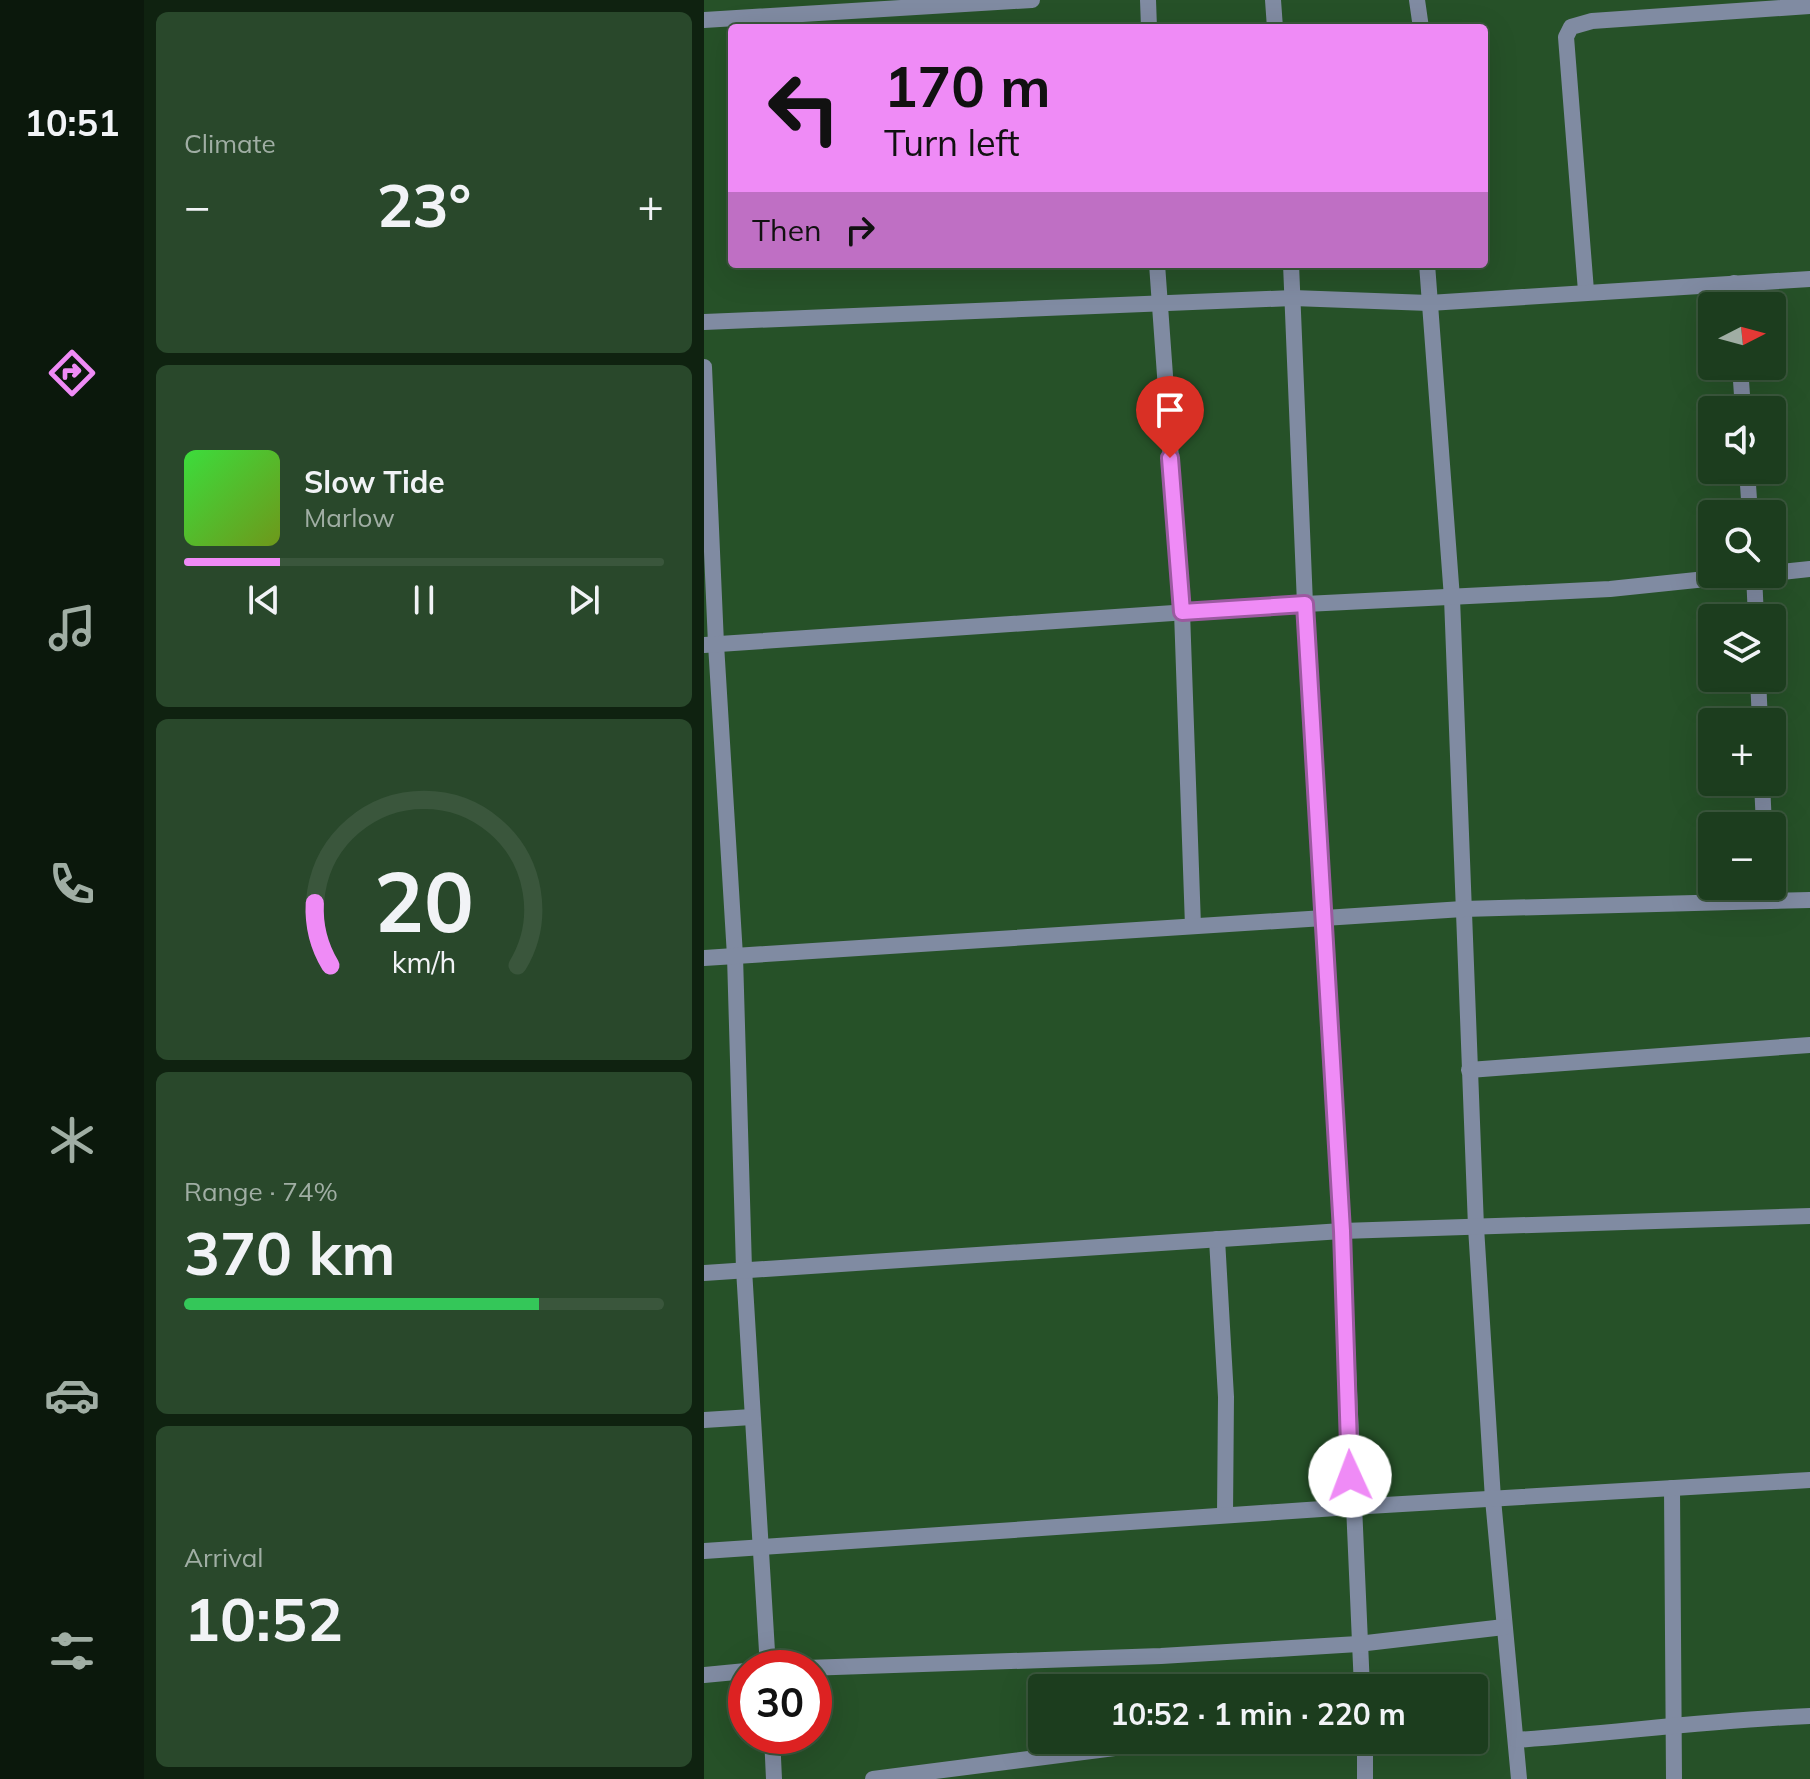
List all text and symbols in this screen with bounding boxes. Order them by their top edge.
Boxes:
text: 170 m [884,51,1051,121]
icon: left [752,56,856,160]
text: 10:51 [24,100,120,145]
text: Turn left [884,120,1020,165]
text: Climate [184,127,276,160]
text: 23° [377,167,471,242]
text: − [184,178,210,233]
text: + [638,178,664,233]
icon: right [838,208,882,252]
text: Then [752,211,822,249]
north arrow [1698,292,1786,380]
map controls [1698,292,1786,900]
icon: directions [44,345,100,401]
pin [1136,376,1204,458]
icon: arrive [1148,388,1192,432]
button: sound [1698,396,1786,484]
text: Slow Tide [304,463,445,501]
button: search [1698,500,1786,588]
text: Marlow [304,501,395,534]
icon: previous [242,578,286,622]
icon: pause [402,578,446,622]
icon: next [562,578,606,622]
icon: music [44,600,100,656]
button: layers [1698,604,1786,692]
button: + [1698,708,1786,796]
button: − [1698,812,1786,900]
text: 20 [374,847,474,952]
icon: phone [44,856,100,912]
text: km/h [392,944,456,980]
icon: climate [44,1112,100,1168]
text: Range · 74% [184,1175,338,1208]
text: 370 km [184,1215,396,1290]
icon: car [44,1367,100,1423]
position arrow [1308,1434,1392,1518]
text: Arrival [184,1541,264,1574]
text: 10:52 [184,1581,343,1656]
icon: filters [44,1623,100,1679]
speed limit sign: 30 [728,1650,832,1754]
text: 10:52 · 1 min · 220 m [1110,1695,1406,1733]

